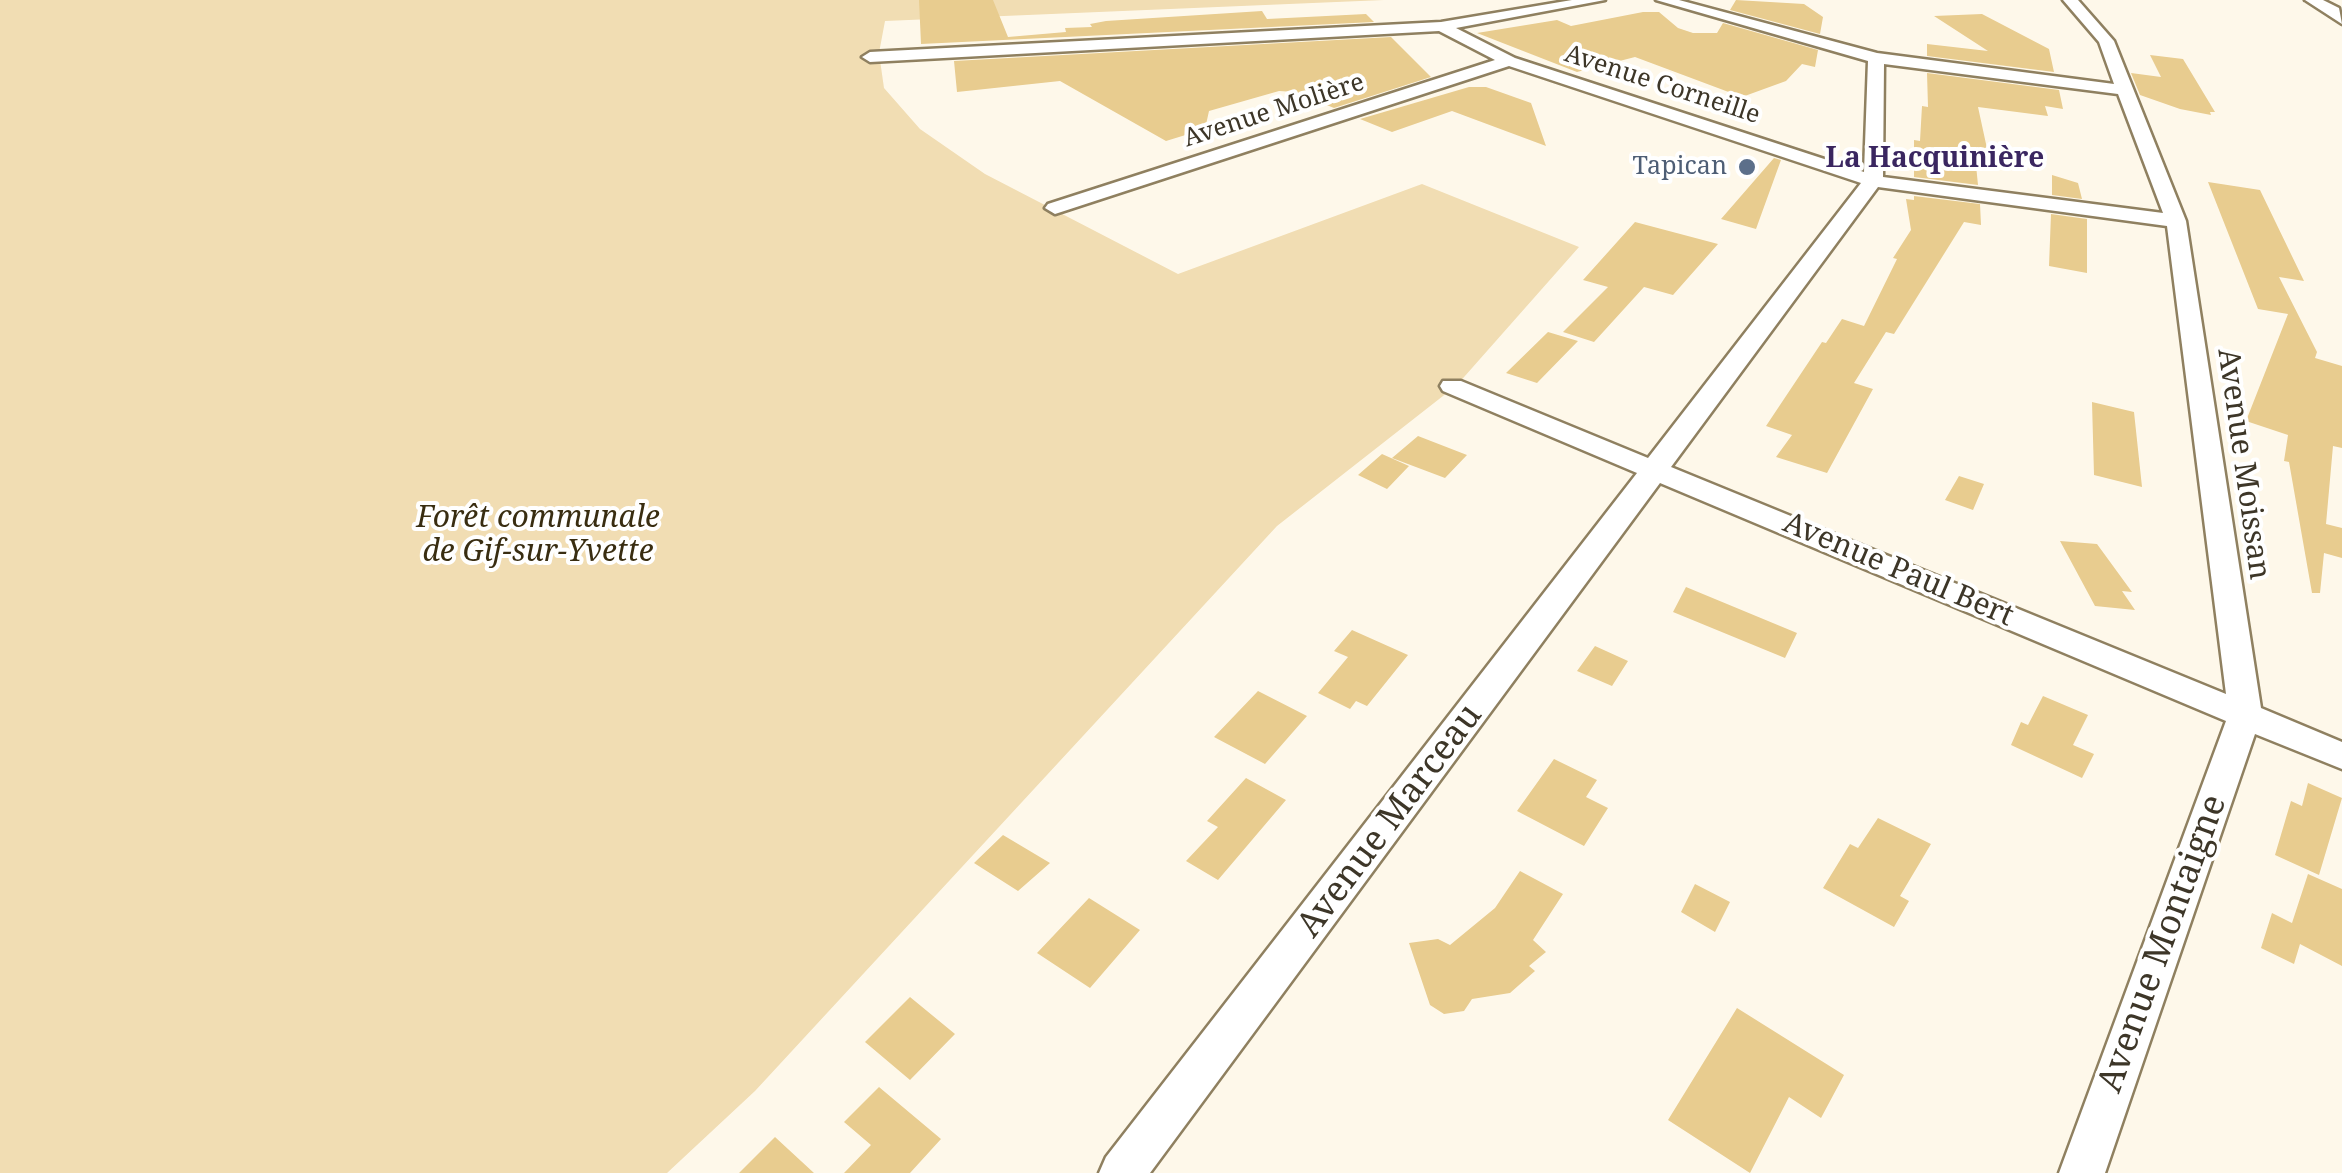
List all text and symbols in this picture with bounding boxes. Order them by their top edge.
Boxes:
street label: Avenue Corneille [1560,39,1764,131]
street label: Avenue Molière [1180,68,1368,154]
district label: La Hacquinière [1826,142,2044,176]
place label: Tapican [1633,152,1727,182]
marker: Tapican [1736,156,1758,178]
street label: Avenue Moissan [2209,346,2277,582]
park label: Forêt communale de Gif-sur-Yvette [416,500,660,570]
street label: Avenue Paul Bert [1777,505,2019,635]
street label: Avenue Marceau [1289,696,1491,946]
street label: Avenue Montaigne [2090,790,2236,1098]

